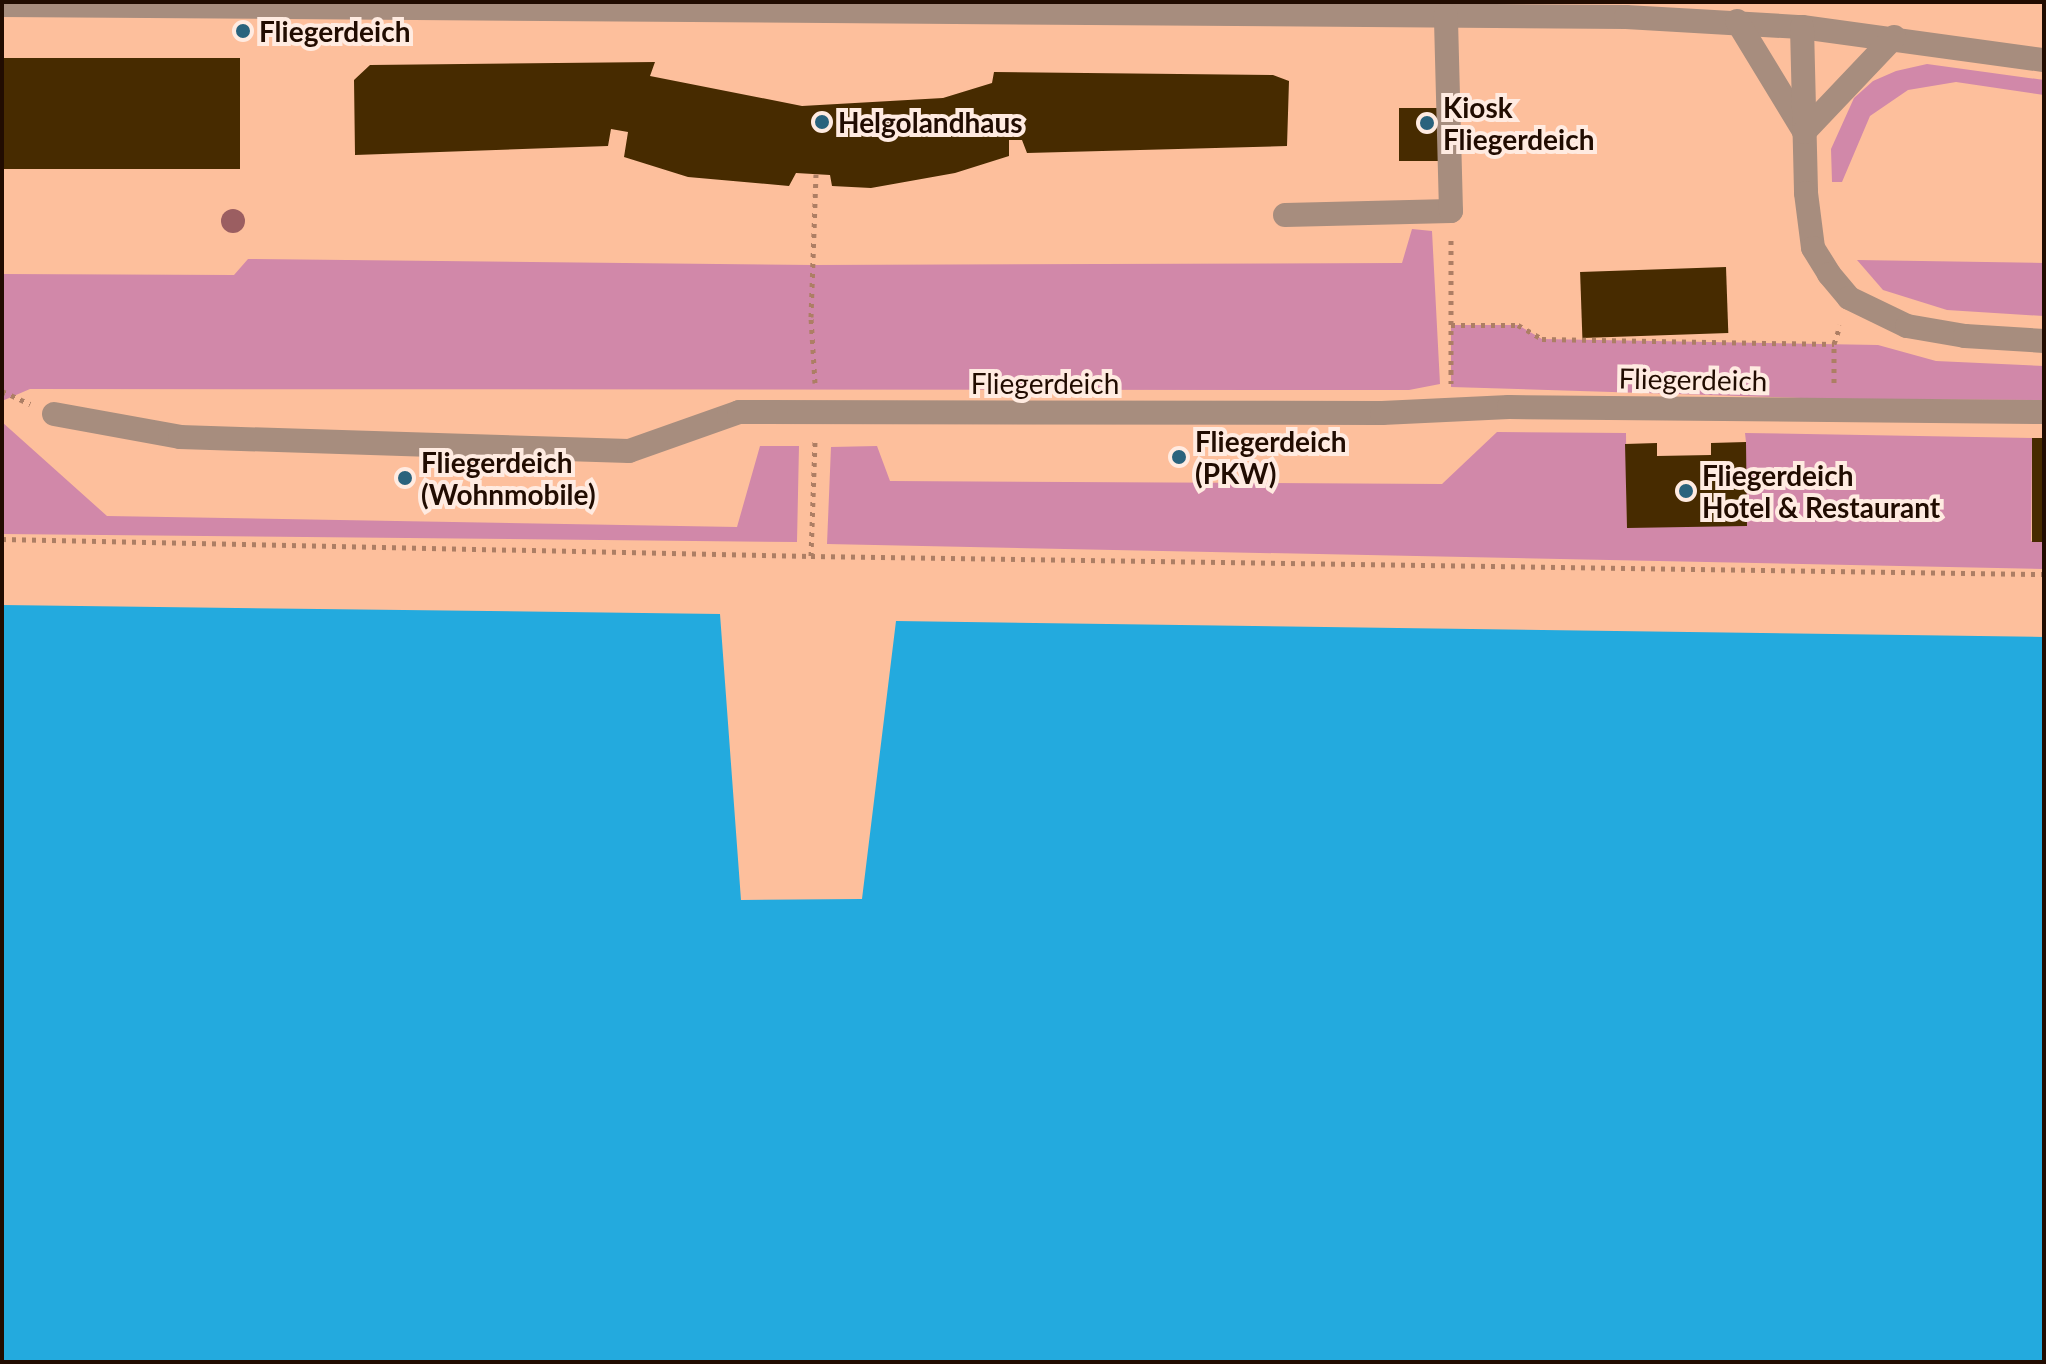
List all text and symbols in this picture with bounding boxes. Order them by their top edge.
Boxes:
place label: Fliegerdeich [259,14,410,48]
marker: Fliegerdeich [234,22,252,40]
place label: Kiosk Fliegerdeich [1443,90,1594,156]
place label: Helgolandhaus [838,105,1023,139]
marker: Helgolandhaus [813,113,831,131]
marker: Kiosk Fliegerdeich [1418,114,1436,132]
street label: Fliegerdeich [1618,361,1768,397]
street label: Fliegerdeich [971,366,1119,400]
place label: Fliegerdeich (PKW) [1195,424,1346,490]
place label: Fliegerdeich (Wohnmobile) [421,445,596,511]
marker: Fliegerdeich (PKW) [1170,448,1188,466]
place label: Fliegerdeich Hotel & Restaurant [1702,458,1940,524]
marker: Fliegerdeich (Wohnmobile) [396,469,414,487]
marker: Fliegerdeich Hotel & Restaurant [1677,482,1695,500]

